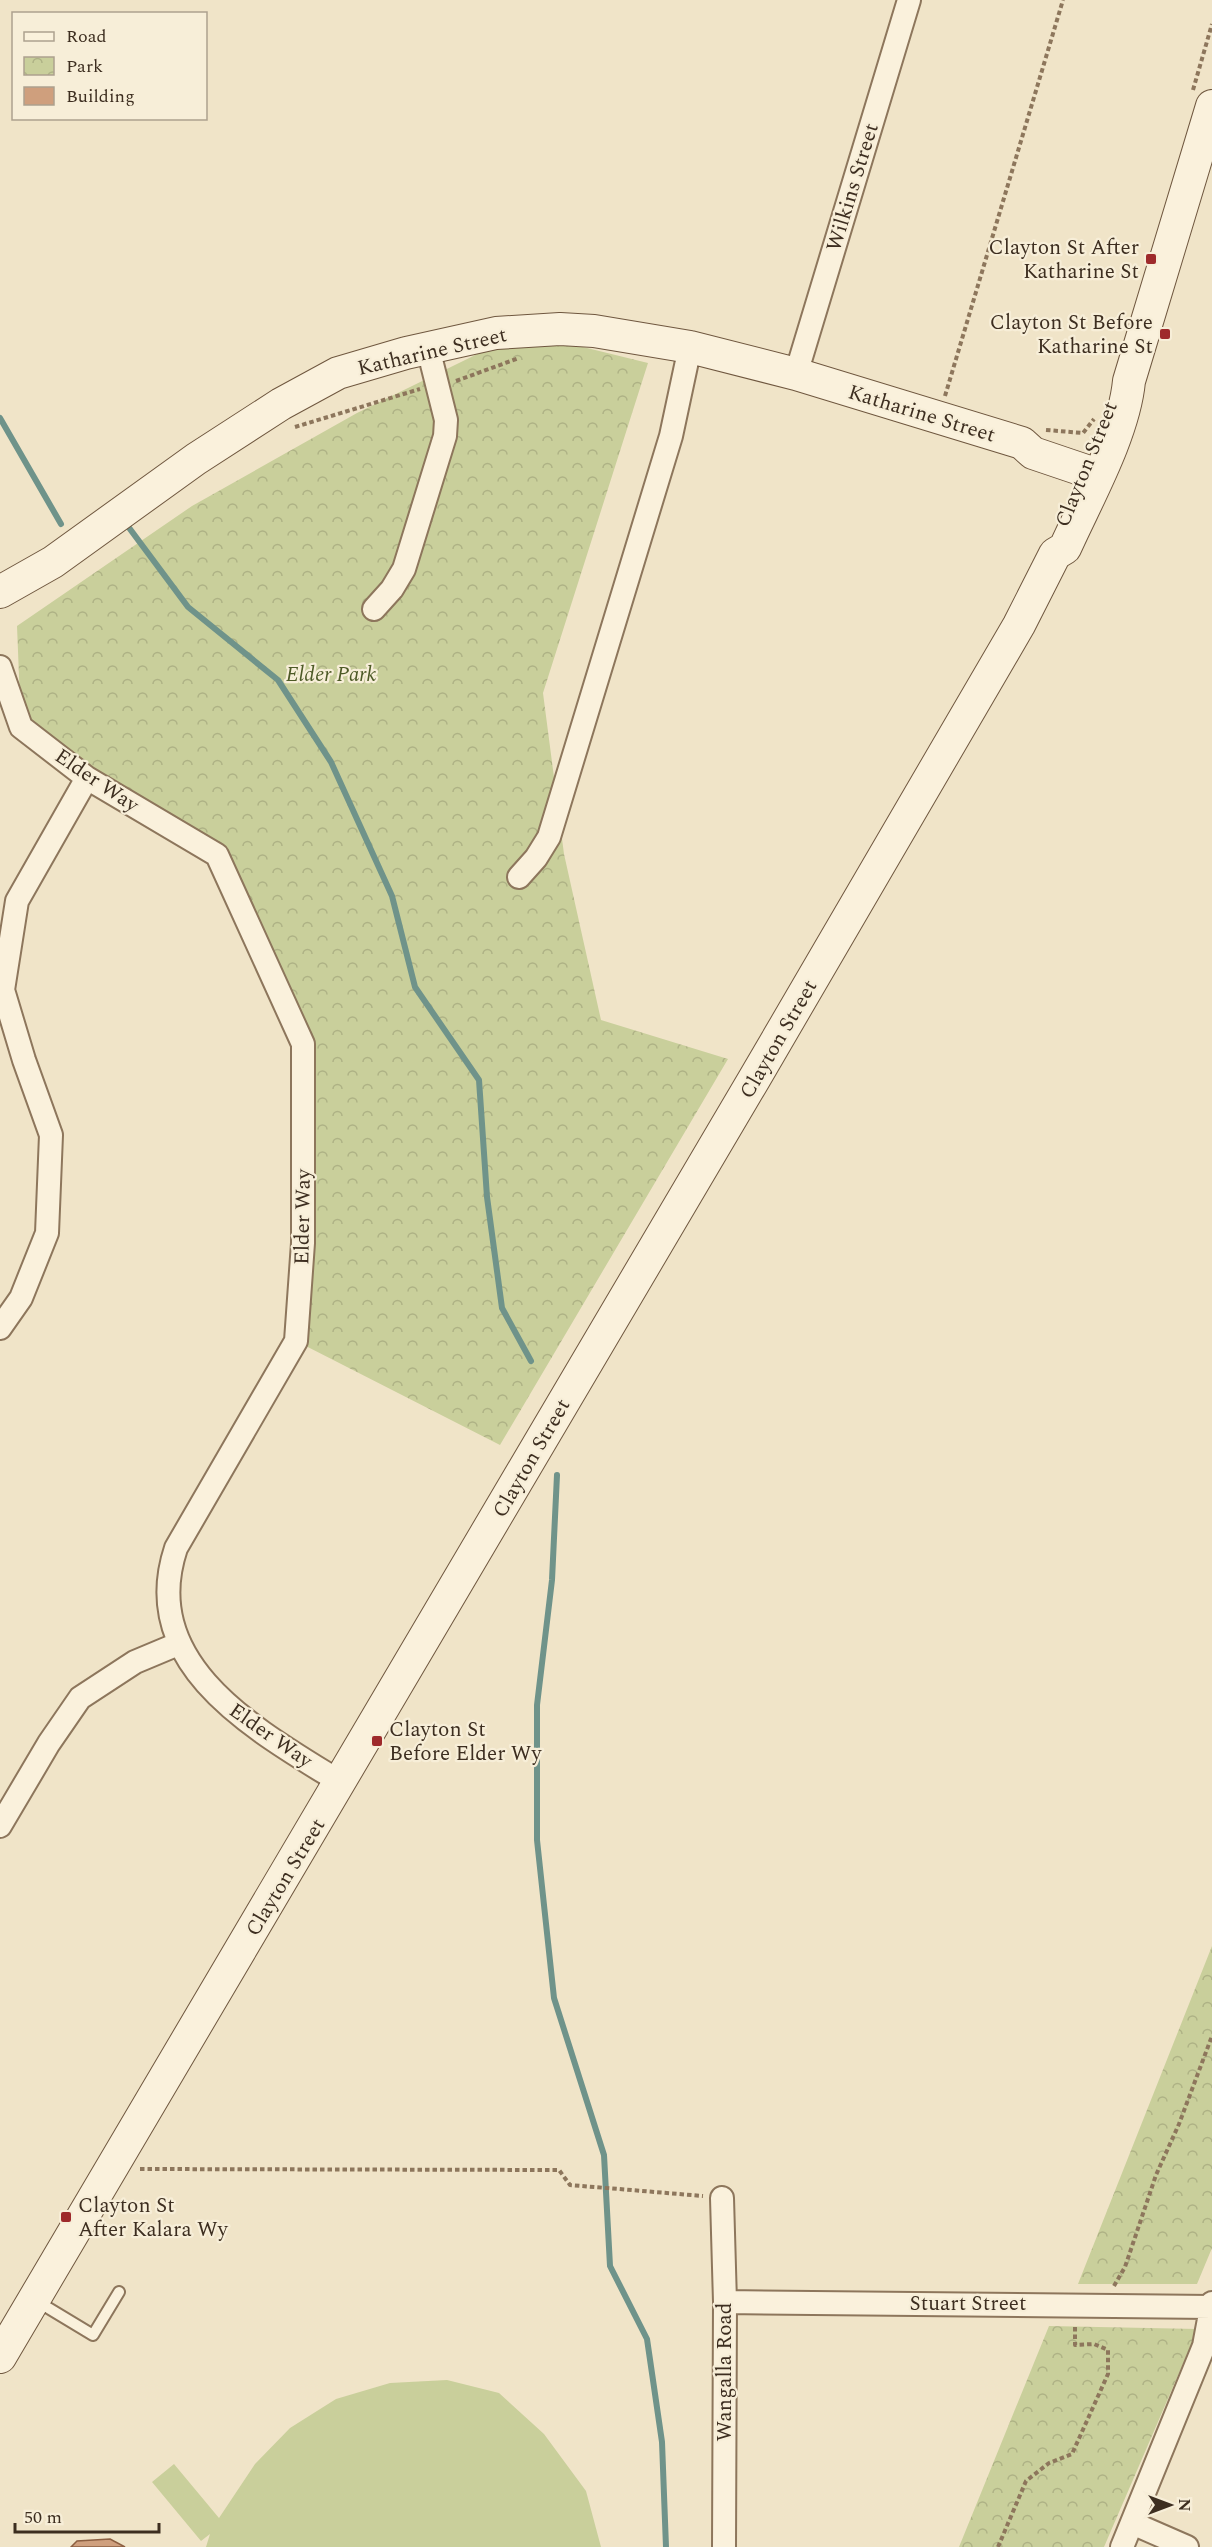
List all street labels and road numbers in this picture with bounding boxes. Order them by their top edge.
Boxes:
street label: Wilkins Street [818,119,888,255]
street label: Katharine Street [354,319,510,385]
street label: Katharine Street [844,376,999,452]
street label: Clayton Street [1047,397,1127,532]
street label: Elder Way [48,741,146,821]
street label: Clayton Street [732,974,826,1105]
street label: Elder Way [286,1168,320,1265]
street label: Clayton Street [485,1393,579,1524]
street label: Elder Way [222,1695,320,1777]
street label: Clayton Street [238,1812,334,1943]
street label: Stuart Street [910,2288,1026,2320]
street label: Wangalla Road [709,2302,741,2442]

